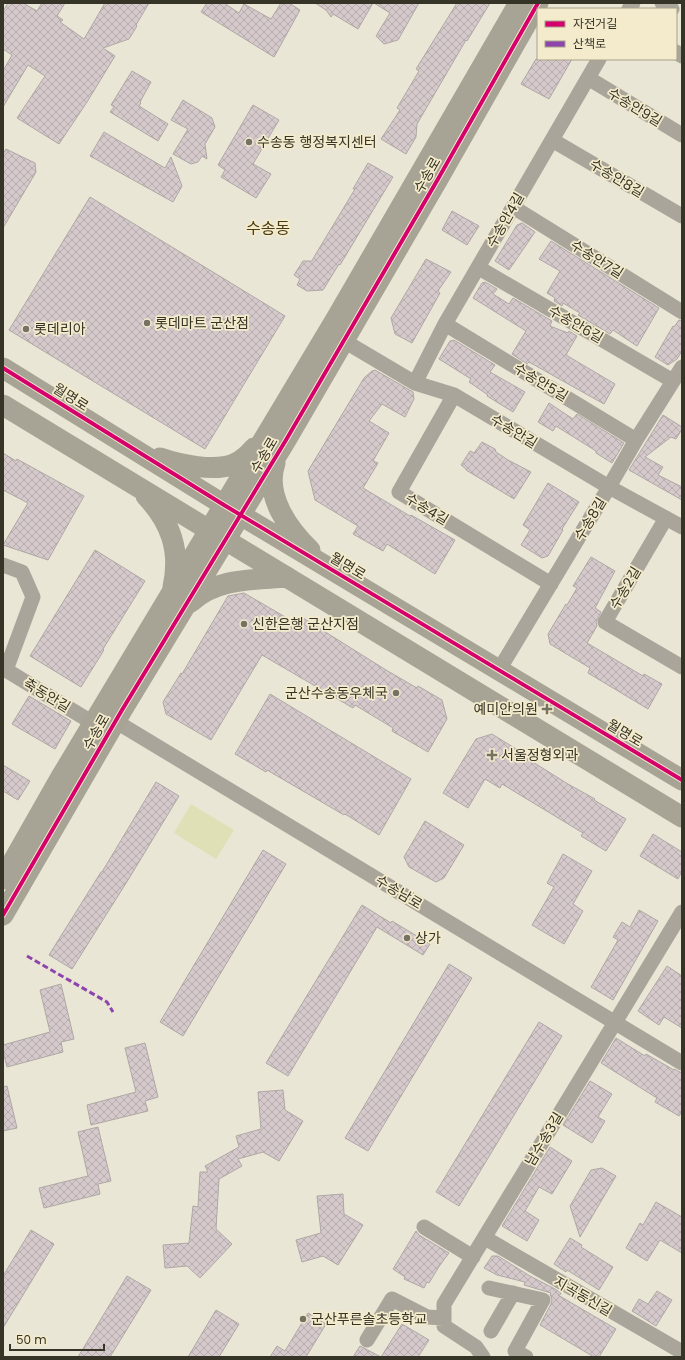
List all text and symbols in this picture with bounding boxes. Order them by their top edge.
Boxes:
legend [537,8,677,60]
text: 자전거길 [573,15,617,32]
text: 산책로 [573,35,606,52]
street label: 수송안9길 [604,83,666,131]
place label: 수송동 행정복지센터 [257,132,377,152]
marker: 수송동 행정복지센터 [244,137,254,147]
street label: 수송로 [409,153,445,197]
street label: 수송안8길 [586,154,648,202]
street label: 수송안4길 [481,189,529,251]
district label: 수송동 [246,217,290,240]
street label: 수송안7길 [567,235,627,283]
street label: 수송안6길 [545,300,607,348]
place label: 롯데마트 군산점 [155,313,249,333]
marker: 롯데마트 군산점 [142,318,152,328]
place label: 롯데리아 [34,319,86,339]
marker: 롯데리아 [21,324,31,334]
street label: 수송안5길 [510,358,572,406]
street label: 월명로 [49,378,93,416]
street label: 수송안길 [487,409,541,453]
street label: 수송로 [245,433,283,477]
street label: 수송4길 [402,488,452,530]
street label: 수송8길 [569,493,611,545]
street label: 월명로 [326,547,370,585]
street label: 수송2길 [604,563,646,613]
place label: 신한은행 군산지점 [252,614,359,634]
marker: 신한은행 군산지점 [239,619,249,629]
street label: 축동안길 [20,673,74,717]
place label: 군산수송동우체국 [285,683,388,703]
marker: 군산수송동우체국 [391,688,401,698]
place label: 예미안의원 [474,699,538,719]
marker: 예미안의원 [541,703,553,715]
street label: 수송로 [78,710,114,754]
street label: 월명로 [603,714,647,752]
place label: 서울정형외과 [501,745,578,765]
marker: 서울정형외과 [486,749,498,761]
street label: 수송남로 [372,870,426,914]
place label: 상가 [415,928,441,948]
marker: 상가 [402,933,412,943]
street label: 남수송3길 [520,1108,568,1170]
street label: 지곡동신길 [550,1271,616,1321]
place label: 군산푸른솔초등학교 [311,1309,427,1329]
marker: 군산푸른솔초등학교 [298,1314,308,1324]
scale bar [10,1326,104,1352]
text: 50 m [16,1331,47,1348]

